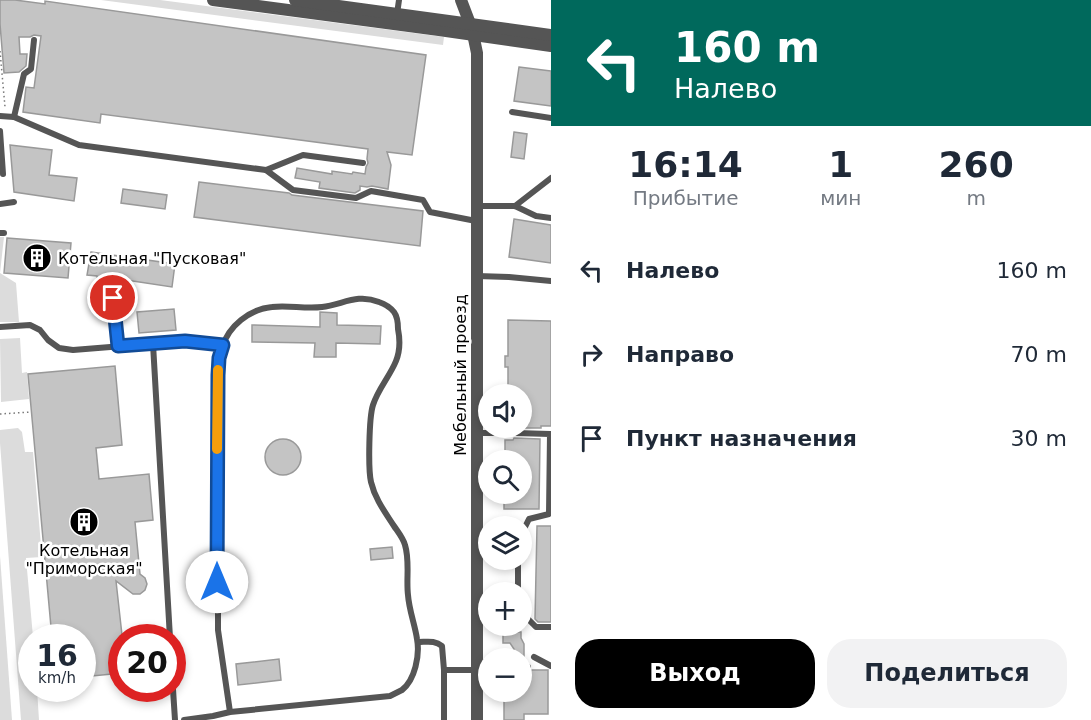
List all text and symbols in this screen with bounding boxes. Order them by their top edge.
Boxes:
text: 160 m [674,23,820,72]
icon: left [575,24,653,102]
text: Налево [674,73,777,104]
text: 16:14 [628,144,743,185]
text: 1 [828,144,853,185]
text: 260 [939,144,1014,185]
text: Прибытие [633,186,738,210]
text: мин [820,186,861,210]
text: m [966,186,986,210]
building icon: Котельная "Пусковая" [21,242,53,274]
place label: Котельная "Пусковая" [58,249,246,268]
icon: left [575,254,608,287]
text: Налево [626,258,719,283]
text: 160 m [997,258,1067,283]
pin [87,272,138,323]
icon: arrive [96,281,129,314]
street label: Мебельный проезд [451,294,470,456]
icon: right [575,338,608,371]
text: Направо [626,342,734,367]
text: 70 m [1011,342,1067,367]
map controls [478,384,532,702]
button: sound [478,384,532,438]
icon: arrive [575,422,608,455]
text: Пункт назначения [626,426,857,451]
text: 30 m [1011,426,1067,451]
button: search [478,450,532,504]
building icon: Котельная "Приморская" [68,506,100,538]
button: layers [478,516,532,570]
place label: Котельная "Приморская" [25,541,143,578]
position arrow [185,550,249,614]
button: + [478,582,532,636]
speed limit sign: 20 [108,624,186,702]
text: 16 [36,638,78,673]
button: Выход [575,639,815,708]
button: Поделиться [827,639,1067,708]
button: − [478,648,532,702]
text: km/h [38,669,76,687]

